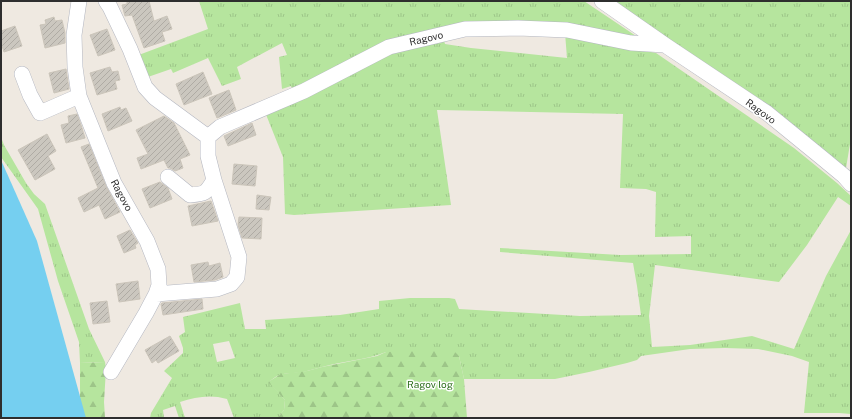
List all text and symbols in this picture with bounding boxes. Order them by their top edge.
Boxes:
street label: Ragovo [408,28,444,48]
street label: Ragovo [744,96,779,126]
street label: Ragovo [109,177,136,213]
park label: Ragov log [407,378,453,390]

